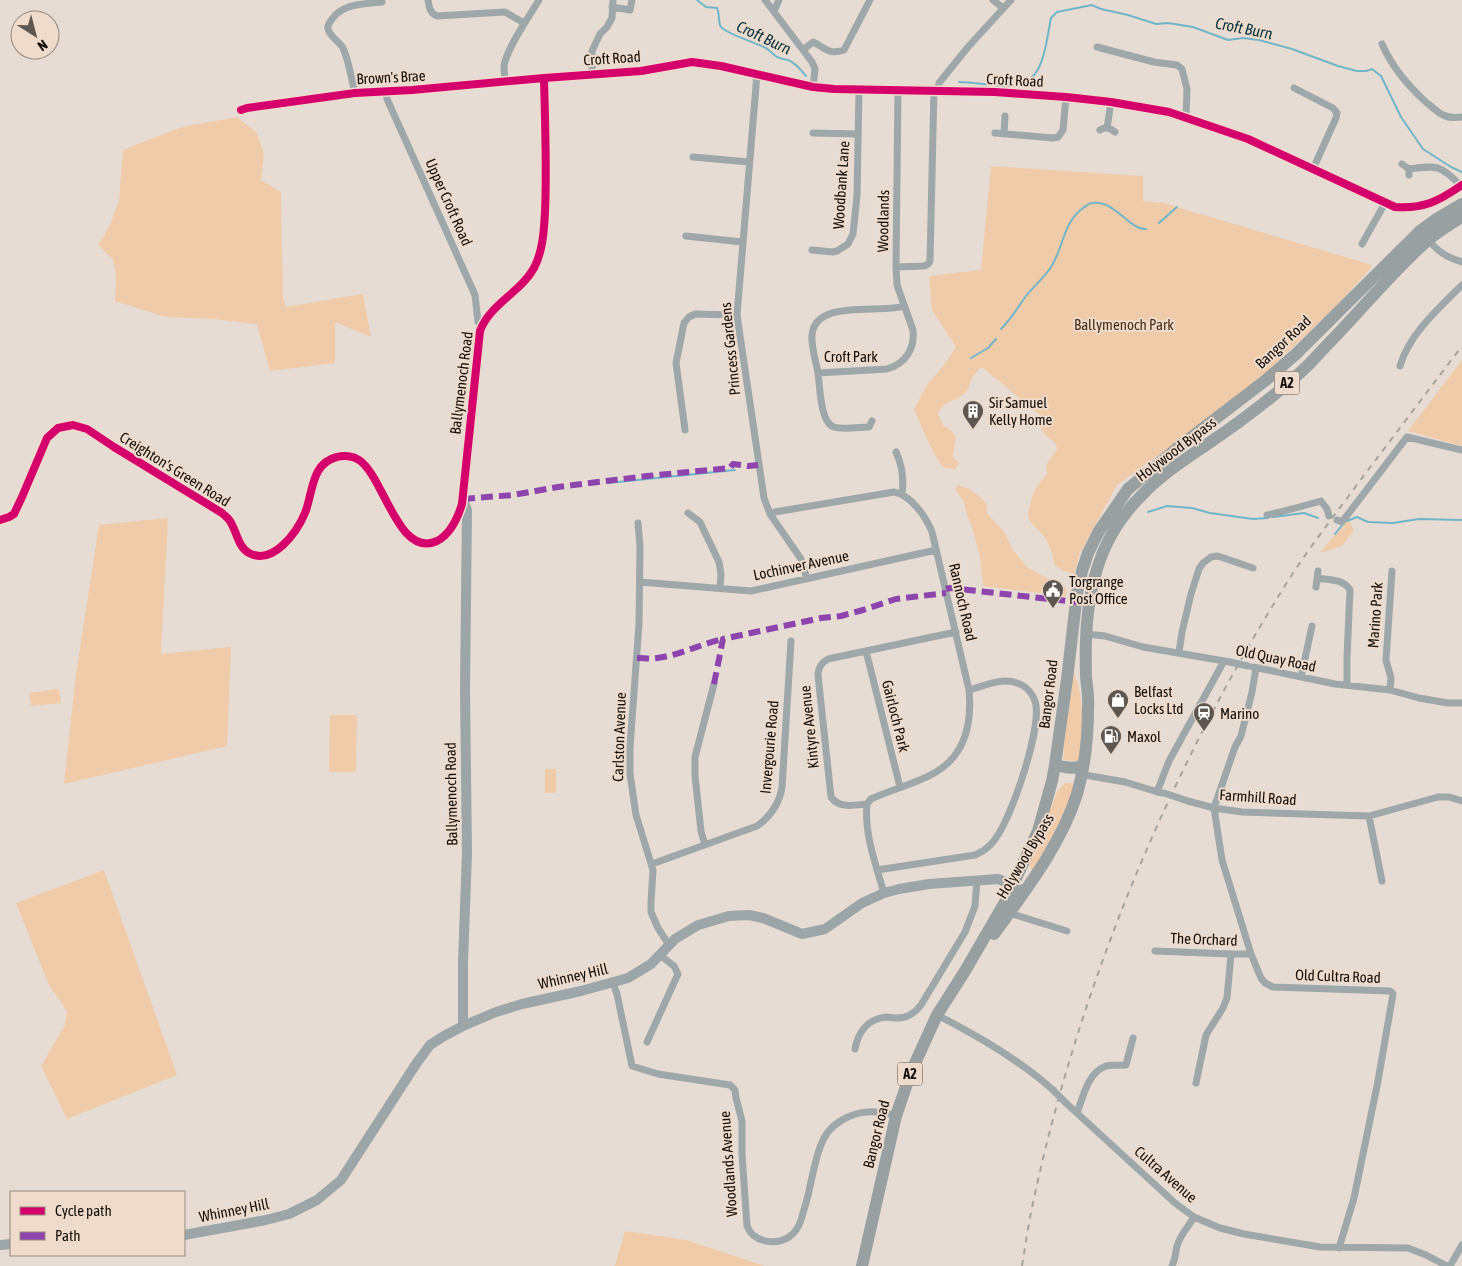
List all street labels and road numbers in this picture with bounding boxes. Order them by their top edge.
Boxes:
street label: Croft Road [583,48,641,68]
street label: Brown's Brae [356,67,426,87]
street label: Croft Road [986,70,1044,90]
street label: Woodbank Lane [829,140,853,230]
street label: Upper Croft Road [422,156,476,248]
street label: Woodlands [874,190,892,252]
street label: Princess Gardens [717,302,743,396]
street label: Bangor Road [1252,312,1314,372]
street label: Ballymenoch Road [446,331,476,435]
street label: Croft Park [824,348,878,365]
road number: A2 [1274,372,1300,394]
street label: Holywood Bypass [1133,413,1219,485]
street label: Creighton's Green Road [117,428,233,510]
street label: Lochinver Avenue [752,547,851,583]
street label: Rannoch Road [946,561,980,643]
street label: Marino Park [1364,581,1386,649]
street label: Old Quay Road [1234,641,1318,675]
street label: Bangor Road [1035,658,1061,730]
street label: Gairloch Park [879,678,913,754]
street label: Kintyre Avenue [796,684,822,769]
street label: Carlston Avenue [609,692,629,782]
street label: Invergourie Road [756,700,782,794]
street label: Ballymenoch Road [442,742,460,846]
street label: Farmhill Road [1219,786,1297,808]
street label: Holywood Bypass [993,811,1057,901]
street label: The Orchard [1170,929,1238,949]
street label: Whinney Hill [536,960,610,992]
street label: Old Cultra Road [1295,966,1381,986]
road number: A2 [898,1062,922,1086]
street label: Bangor Road [859,1098,893,1170]
street label: Woodlands Avenue [716,1110,740,1217]
street label: Cultra Avenue [1131,1142,1201,1206]
street label: Whinney Hill [197,1195,271,1225]

